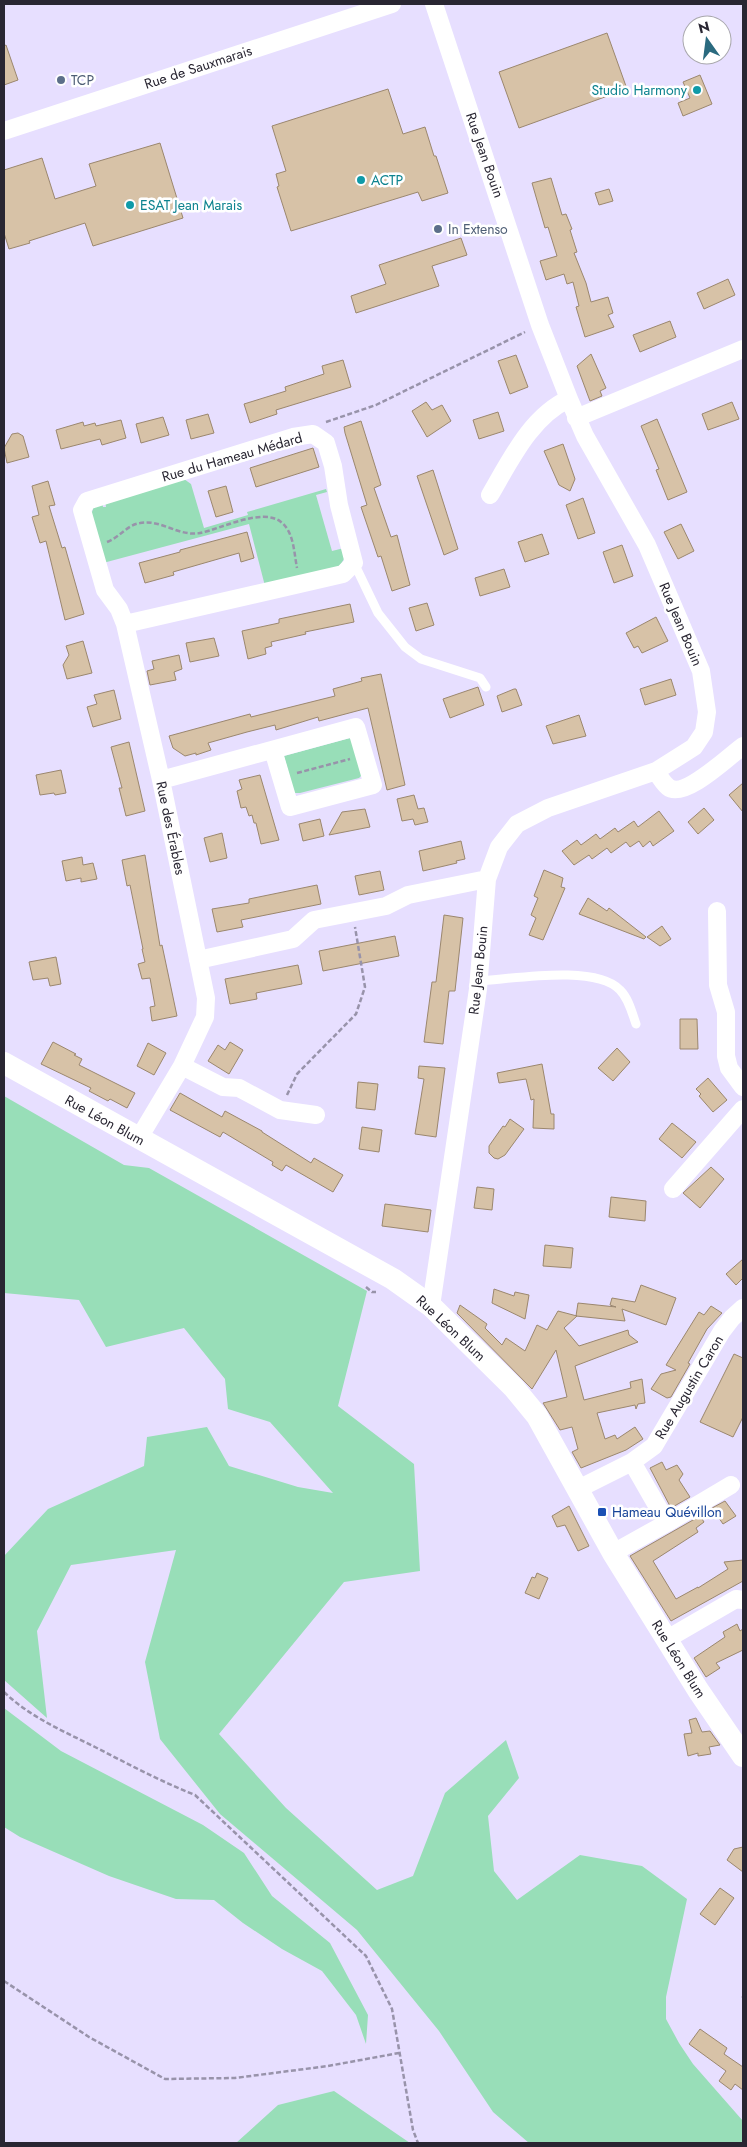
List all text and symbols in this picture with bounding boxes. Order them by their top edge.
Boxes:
north arrow [682,15,732,65]
text: N [696,16,712,38]
street label: Rue de Sauxmarais [142,40,255,94]
place label: TCP [71,70,94,90]
marker: TCP [55,74,67,86]
place label: Studio Harmony [592,80,688,100]
marker: Studio Harmony [691,84,703,96]
street label: Rue Jean Bouin [461,110,509,200]
place label: ACTP [371,170,403,190]
marker: ACTP [355,174,367,186]
place label: ESAT Jean Marais [140,195,242,215]
marker: ESAT Jean Marais [124,199,136,211]
place label: In Extenso [448,219,508,239]
marker: In Extenso [432,223,444,235]
street label: Rue du Hameau Médard [159,427,305,487]
street label: Rue Jean Bouin [654,579,708,669]
street label: Rue des Érables [151,779,191,877]
street label: Rue Jean Bouin [463,925,493,1015]
street label: Rue Léon Blum [61,1090,149,1150]
street label: Rue Léon Blum [412,1290,490,1366]
street label: Rue Augustin Caron [650,1331,728,1443]
place label: Hameau Quévillon [612,1502,722,1522]
marker: Hameau Quévillon [596,1506,608,1518]
street label: Rue Léon Blum [647,1616,711,1702]

